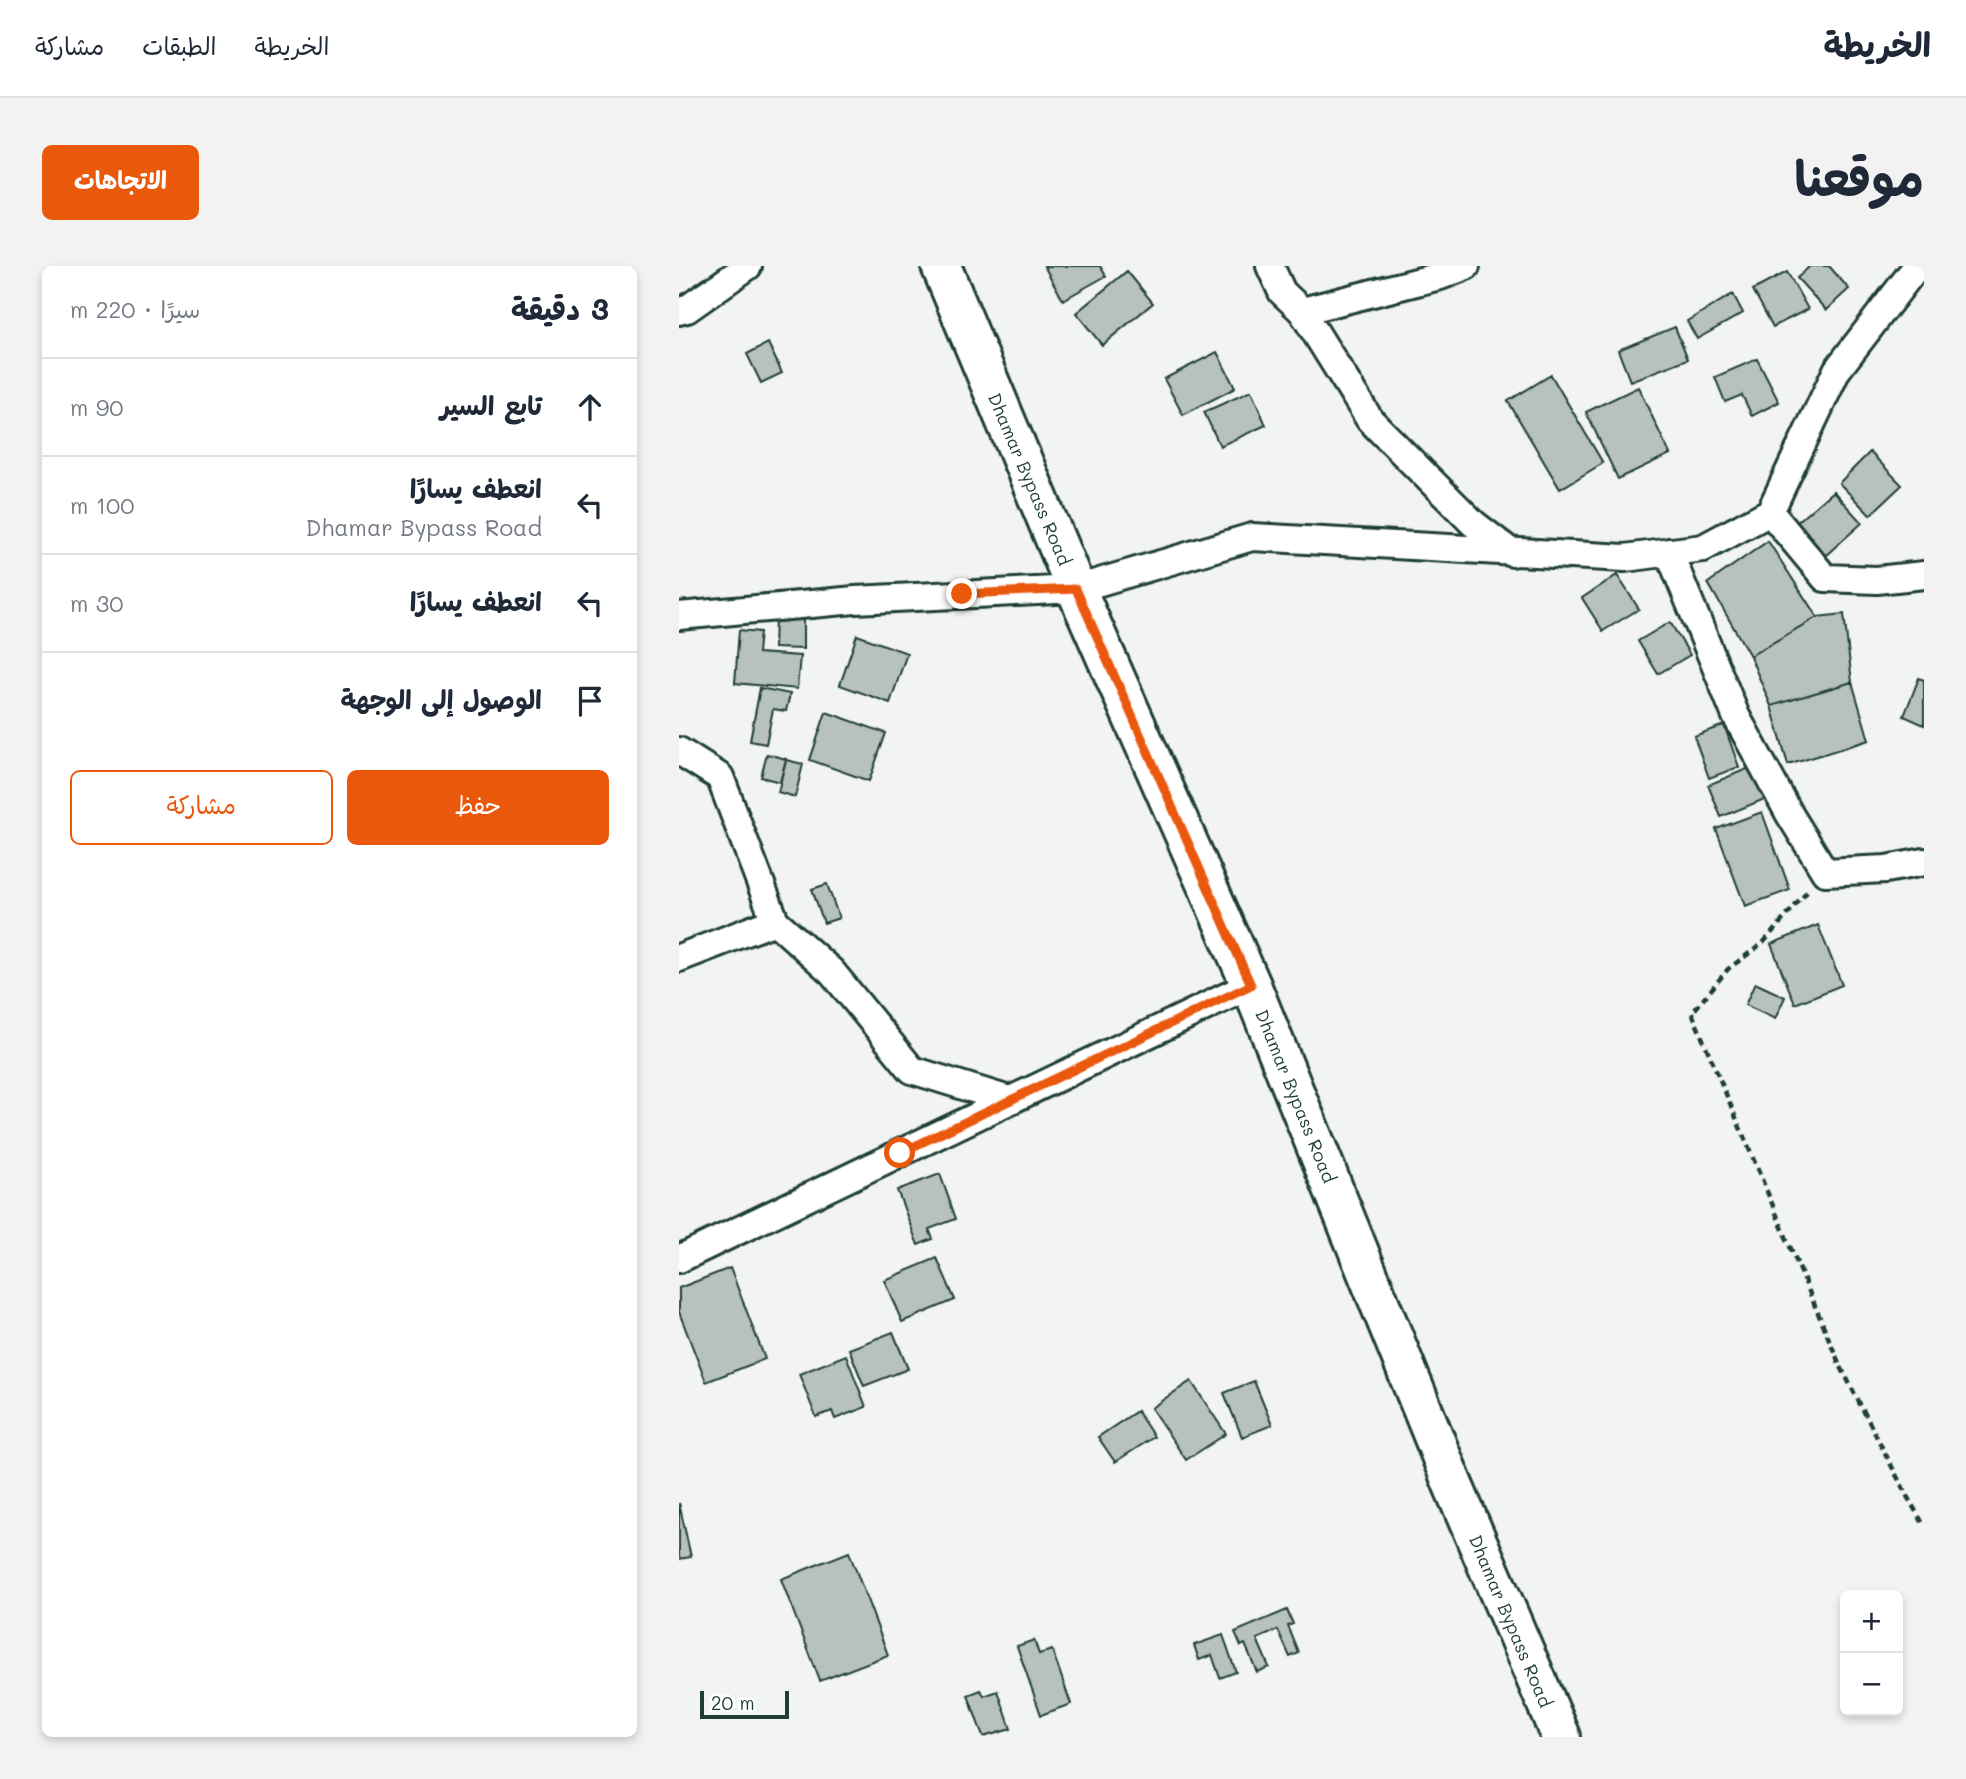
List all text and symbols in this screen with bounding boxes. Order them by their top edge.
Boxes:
text: الخريطة [1824,22,1931,65]
text: مشاركة [35,30,104,61]
text: الطبقات [142,30,217,61]
text: الخريطة [255,30,329,61]
button: الاتجاهات [42,145,199,220]
text: موقعنا [1794,145,1924,208]
text: 3 دقيقة [511,288,609,328]
text: سيرًا · 220 m [70,294,200,324]
text: تابع السير [440,388,542,422]
icon: ahead [571,388,609,426]
street label: Dhamar Bypass Road [983,389,1077,569]
text: 90 m [70,392,124,422]
text: انعطف يسارًا [410,471,542,505]
icon: left [571,486,609,524]
text: 100 m [70,490,134,520]
text: Dhamar Bypass Road [306,512,542,542]
route end [946,578,977,609]
text: انعطف يسارًا [410,584,542,618]
icon: left [571,584,609,622]
text: 30 m [70,588,123,618]
text: الوصول إلى الوجهة [340,682,542,716]
icon: arrive [571,682,609,720]
button: مشاركة [70,770,333,845]
button: حفظ [347,770,609,845]
street label: Dhamar Bypass Road [1250,1006,1342,1186]
route start [884,1137,915,1168]
street label: Dhamar Bypass Road [1464,1531,1558,1711]
map controls [1840,1590,1903,1716]
button: + [1840,1590,1903,1653]
button: − [1840,1653,1903,1716]
scale bar [700,1688,789,1720]
text: 20 m [711,1690,755,1715]

